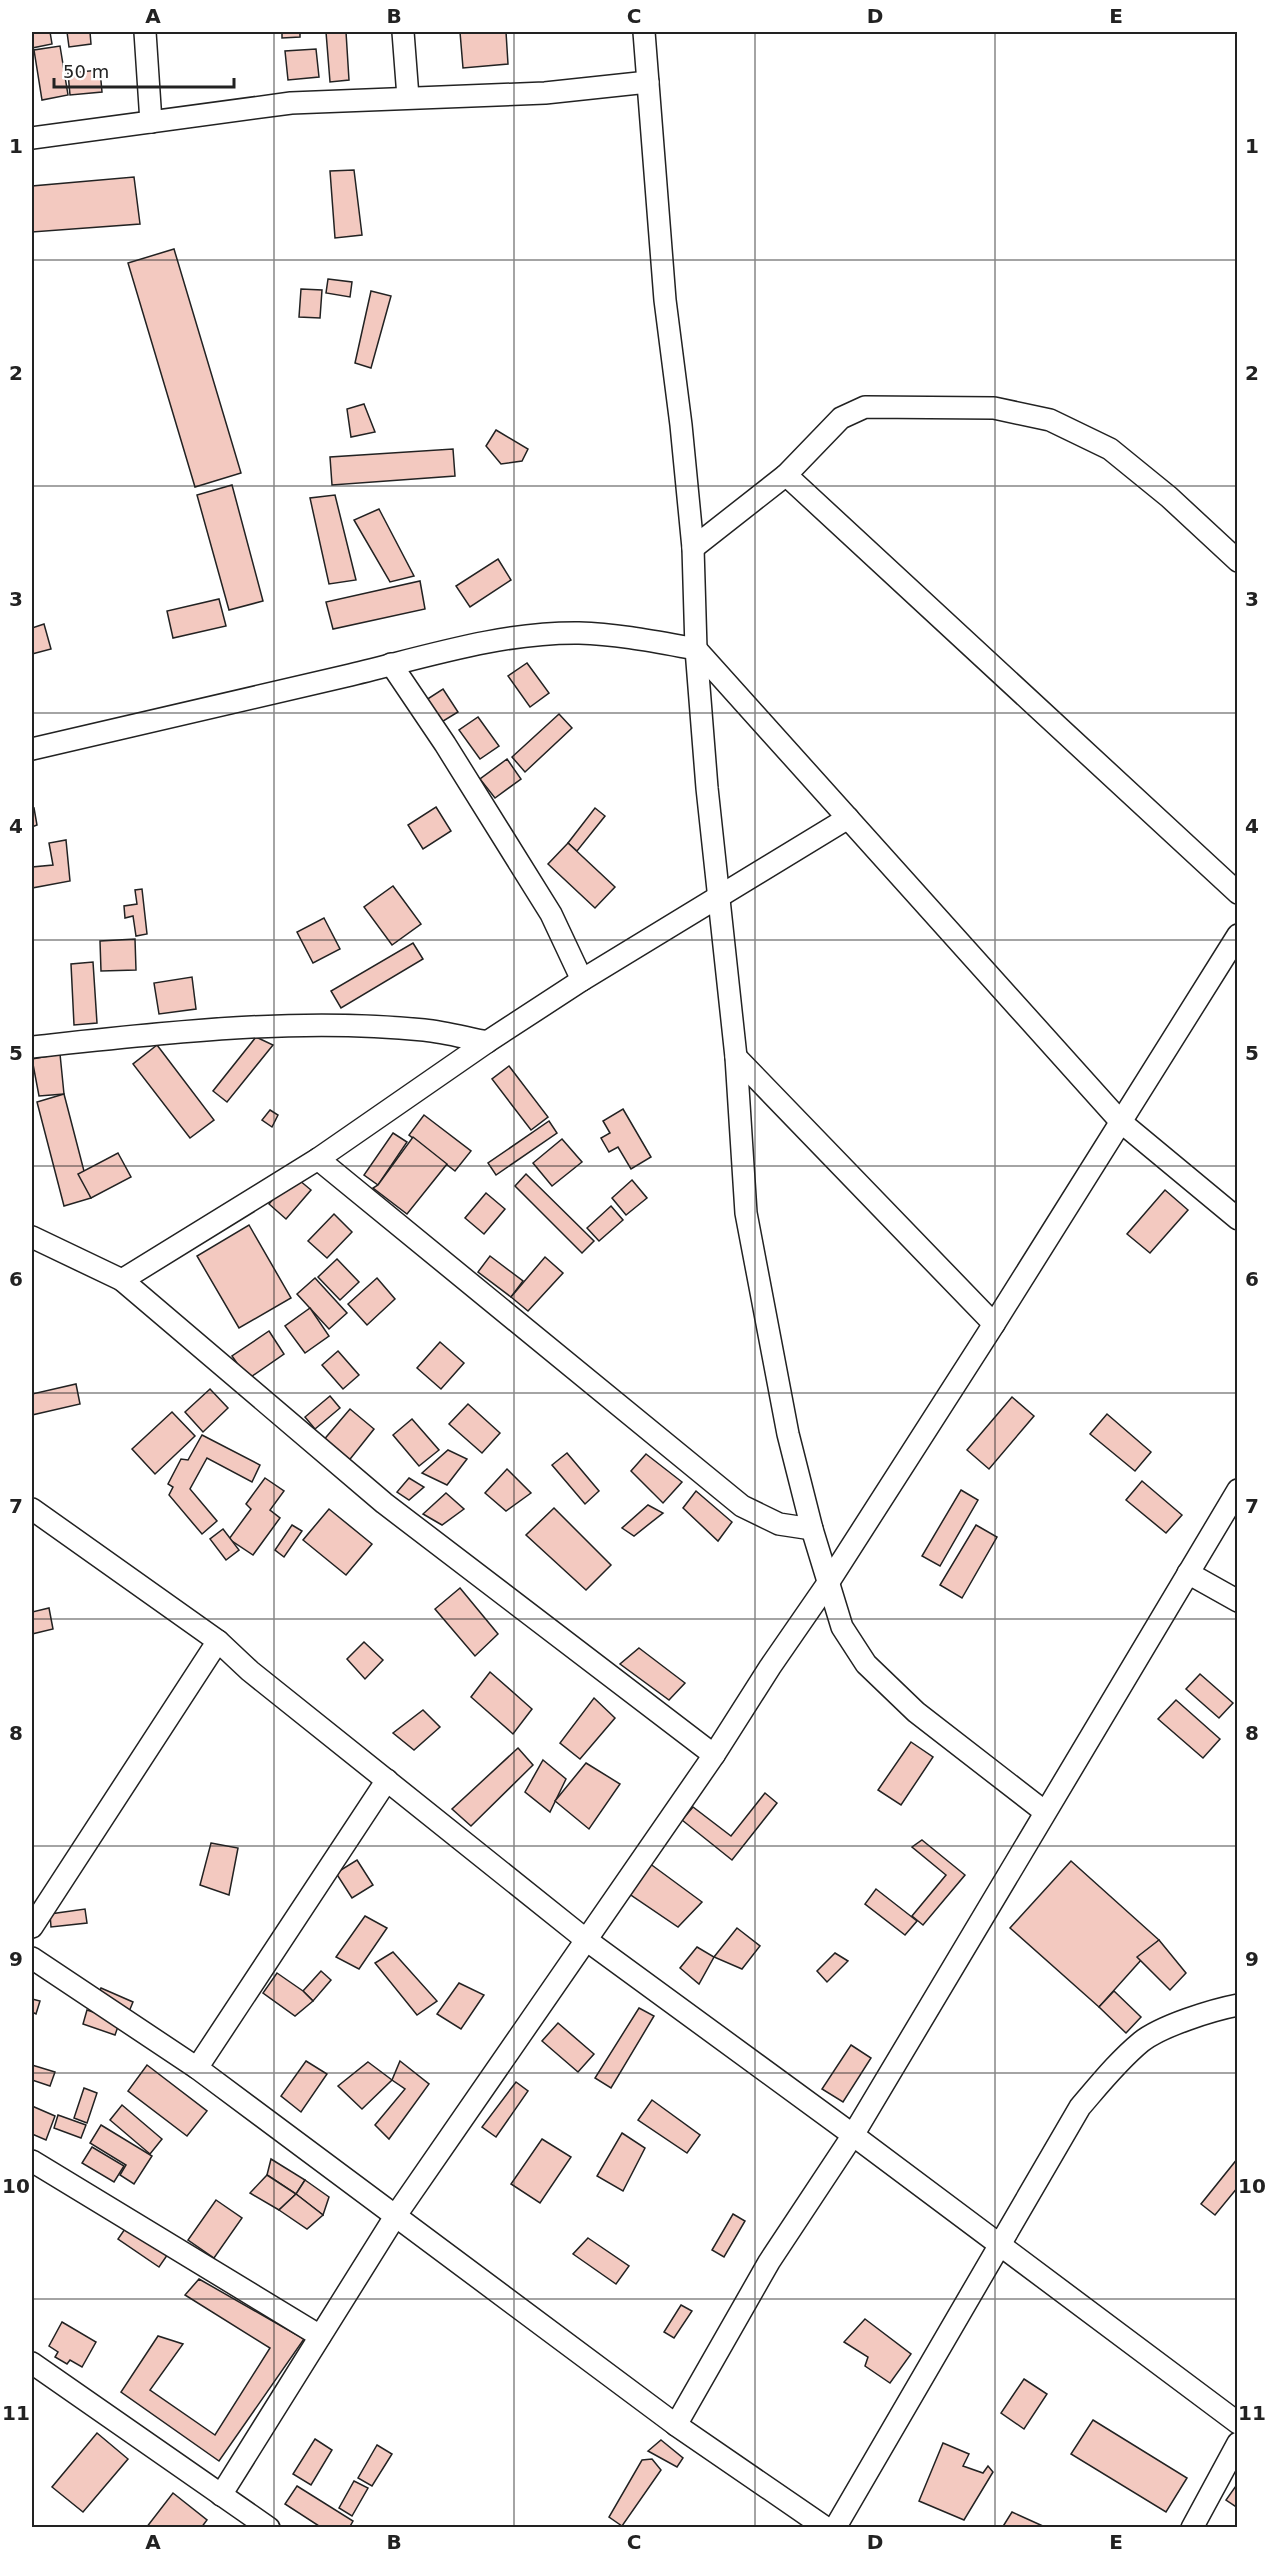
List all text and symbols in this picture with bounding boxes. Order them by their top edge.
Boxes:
text: A [145,4,161,28]
text: B [386,4,402,28]
text: C [627,4,641,28]
text: D [867,4,883,28]
text: E [1109,4,1123,28]
scale bar [54,51,234,89]
text: 50 m [63,61,109,82]
text: 1 [9,134,23,158]
text: 1 [1245,134,1259,158]
text: 2 [9,361,23,385]
text: 2 [1245,361,1259,385]
text: 3 [9,587,23,611]
text: 3 [1245,587,1259,611]
text: 4 [9,814,23,838]
text: 4 [1245,814,1259,838]
text: 5 [9,1041,23,1065]
text: 5 [1245,1041,1259,1065]
text: 6 [9,1267,23,1291]
text: 6 [1245,1267,1259,1291]
text: 7 [9,1494,23,1518]
text: 7 [1245,1494,1259,1518]
text: 8 [9,1721,23,1745]
text: 8 [1245,1721,1259,1745]
text: 9 [9,1947,23,1971]
text: 9 [1245,1947,1259,1971]
text: 10 [2,2174,30,2198]
text: 10 [1238,2174,1266,2198]
text: 11 [2,2401,30,2425]
text: 11 [1238,2401,1266,2425]
text: A [145,2530,161,2554]
text: B [386,2530,402,2554]
text: C [627,2530,641,2554]
text: D [867,2530,883,2554]
text: E [1109,2530,1123,2554]

